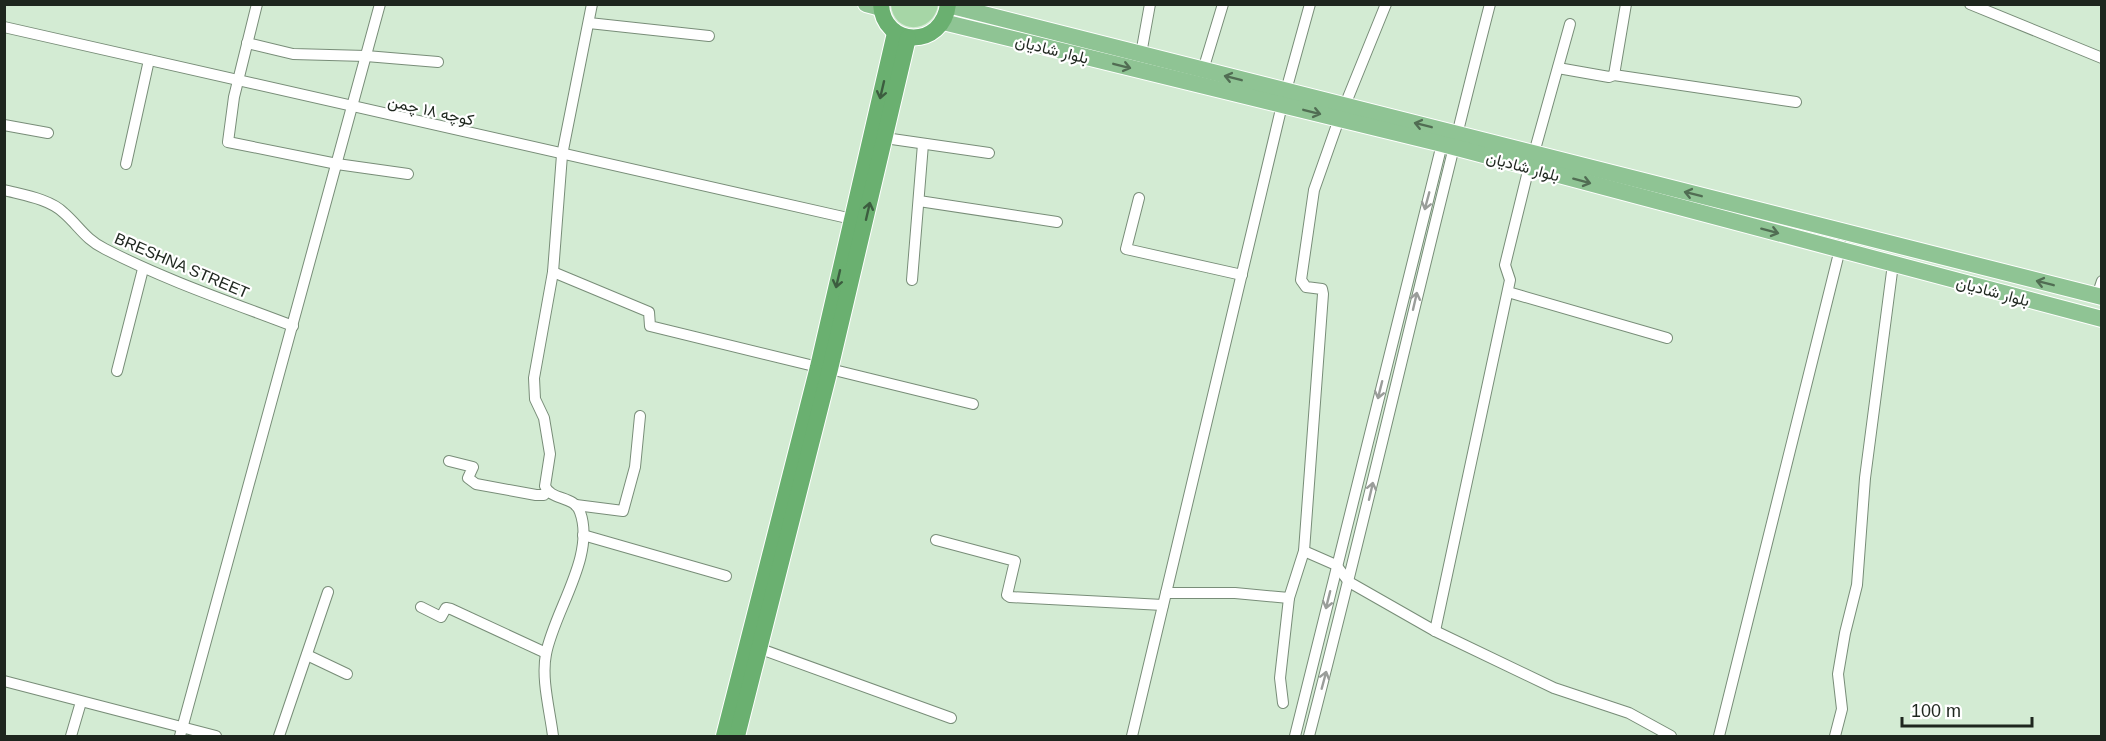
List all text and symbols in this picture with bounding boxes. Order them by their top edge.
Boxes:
street label: بلوار شادیان [1013,32,1090,69]
one-way arrow [1112,61,1131,73]
one-way arrow [1224,71,1243,83]
one-way arrow [876,80,888,99]
street label: كوچه ١٨ چمن [386,92,475,132]
one-way arrow [1302,107,1321,119]
one-way arrow [1413,118,1432,130]
street label: بلوار شادیان [1484,149,1561,186]
one-way arrow [1572,176,1591,188]
one-way arrow [1684,187,1703,199]
one-way arrow [1421,191,1432,210]
one-way arrow [862,202,874,221]
one-way arrow [1761,226,1780,238]
street label: BRESHNA STREET [112,229,252,302]
one-way arrow [832,270,844,289]
street label: بلوار شادیان [1954,274,2031,311]
one-way arrow [2036,276,2055,288]
one-way arrow [1410,292,1421,311]
one-way arrow [1373,380,1385,399]
one-way arrow [1365,481,1377,500]
one-way arrow [1322,590,1333,609]
one-way arrow [1318,671,1330,690]
scale bar [1902,690,2032,728]
text: 100 m [1911,701,1961,721]

